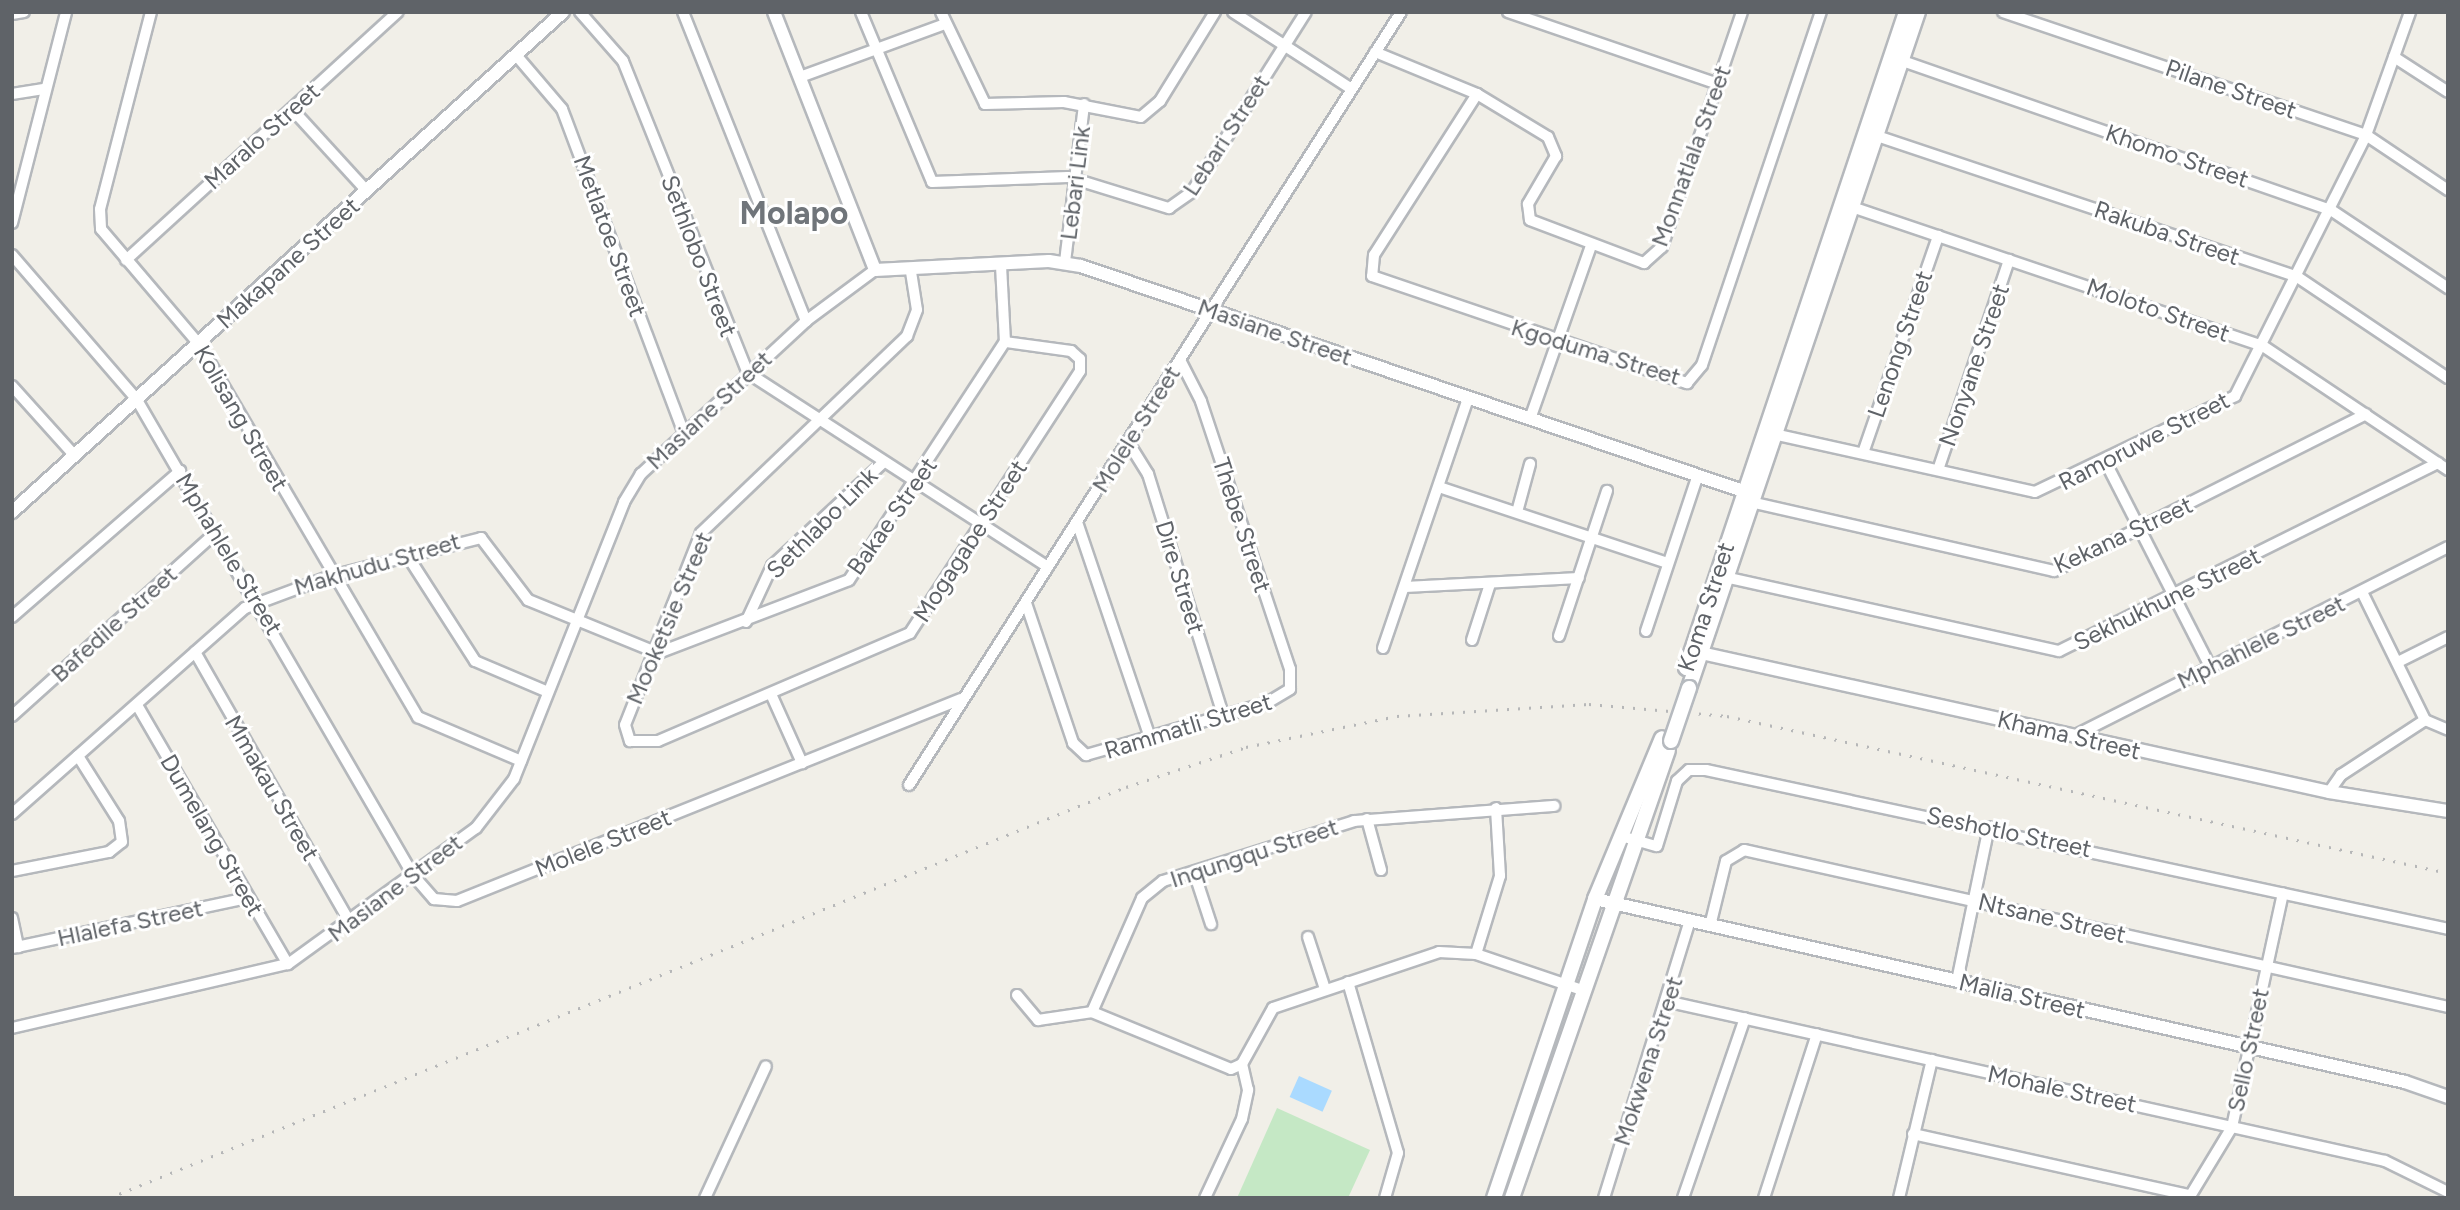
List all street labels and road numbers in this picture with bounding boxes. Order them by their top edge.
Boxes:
street label: Pilane Street [2162,53,2300,125]
street label: Monnatlala Street [1645,62,1737,250]
street label: Lebari Street [1176,69,1276,201]
street label: Maralo Street [198,77,326,195]
street label: Khomo Street [2102,118,2252,194]
street label: Lebari Link [1054,124,1096,242]
street label: Metlatoe Street [568,152,652,320]
street label: Sethlobo Street [655,171,743,341]
street label: Makapane Street [211,191,365,335]
street label: Rakuba Street [2091,195,2243,271]
street label: Lenong Street [1861,267,1939,421]
street label: Moloto Street [2083,272,2233,348]
street label: Nonyane Street [1933,280,2015,450]
street label: Masiane Street [1194,292,1356,372]
street label: Kgoduma Street [1508,313,1684,391]
street label: Kolisang Street [188,340,294,496]
street label: Masiane Street [640,345,778,475]
street label: Molele Street [1086,360,1186,498]
street label: Ramoruwe Street [2054,386,2234,496]
street label: Bakae Street [841,452,943,580]
street label: Thebe Street [1207,454,1277,596]
street label: Mogagabe Street [907,455,1033,627]
street label: Sethlabo Link [761,462,883,584]
street label: Mphahlele Street [169,468,289,640]
street label: Kekana Street [2049,490,2197,580]
street label: Dire Street [1149,517,1211,637]
street label: Makhudu Street [291,527,463,601]
street label: Mooketsie Street [620,527,718,709]
street label: Koma Street [1672,539,1740,675]
street label: Sekhukhune Street [2069,541,2265,657]
street label: Bafedile Street [45,560,183,688]
street label: Mphahlele Street [2172,589,2350,695]
street label: Rammatli Street [1101,687,1275,765]
street label: Khama Street [1995,705,2143,765]
street label: Mmakau Street [219,710,325,866]
street label: Dumelang Street [154,749,270,921]
street label: Seshotlo Street [1924,800,2094,864]
street label: Molele Street [531,803,675,883]
street label: Inqungqu Street [1166,812,1342,894]
street label: Masiane Street [322,828,468,948]
street label: Ntsane Street [1975,887,2129,949]
street label: Hlalefa Street [55,894,205,952]
street label: Malia Street [1956,967,2088,1025]
street label: Mokwena Street [1607,973,1689,1149]
street label: Sello Street [2221,986,2275,1114]
street label: Mohale Street [1985,1059,2139,1119]

